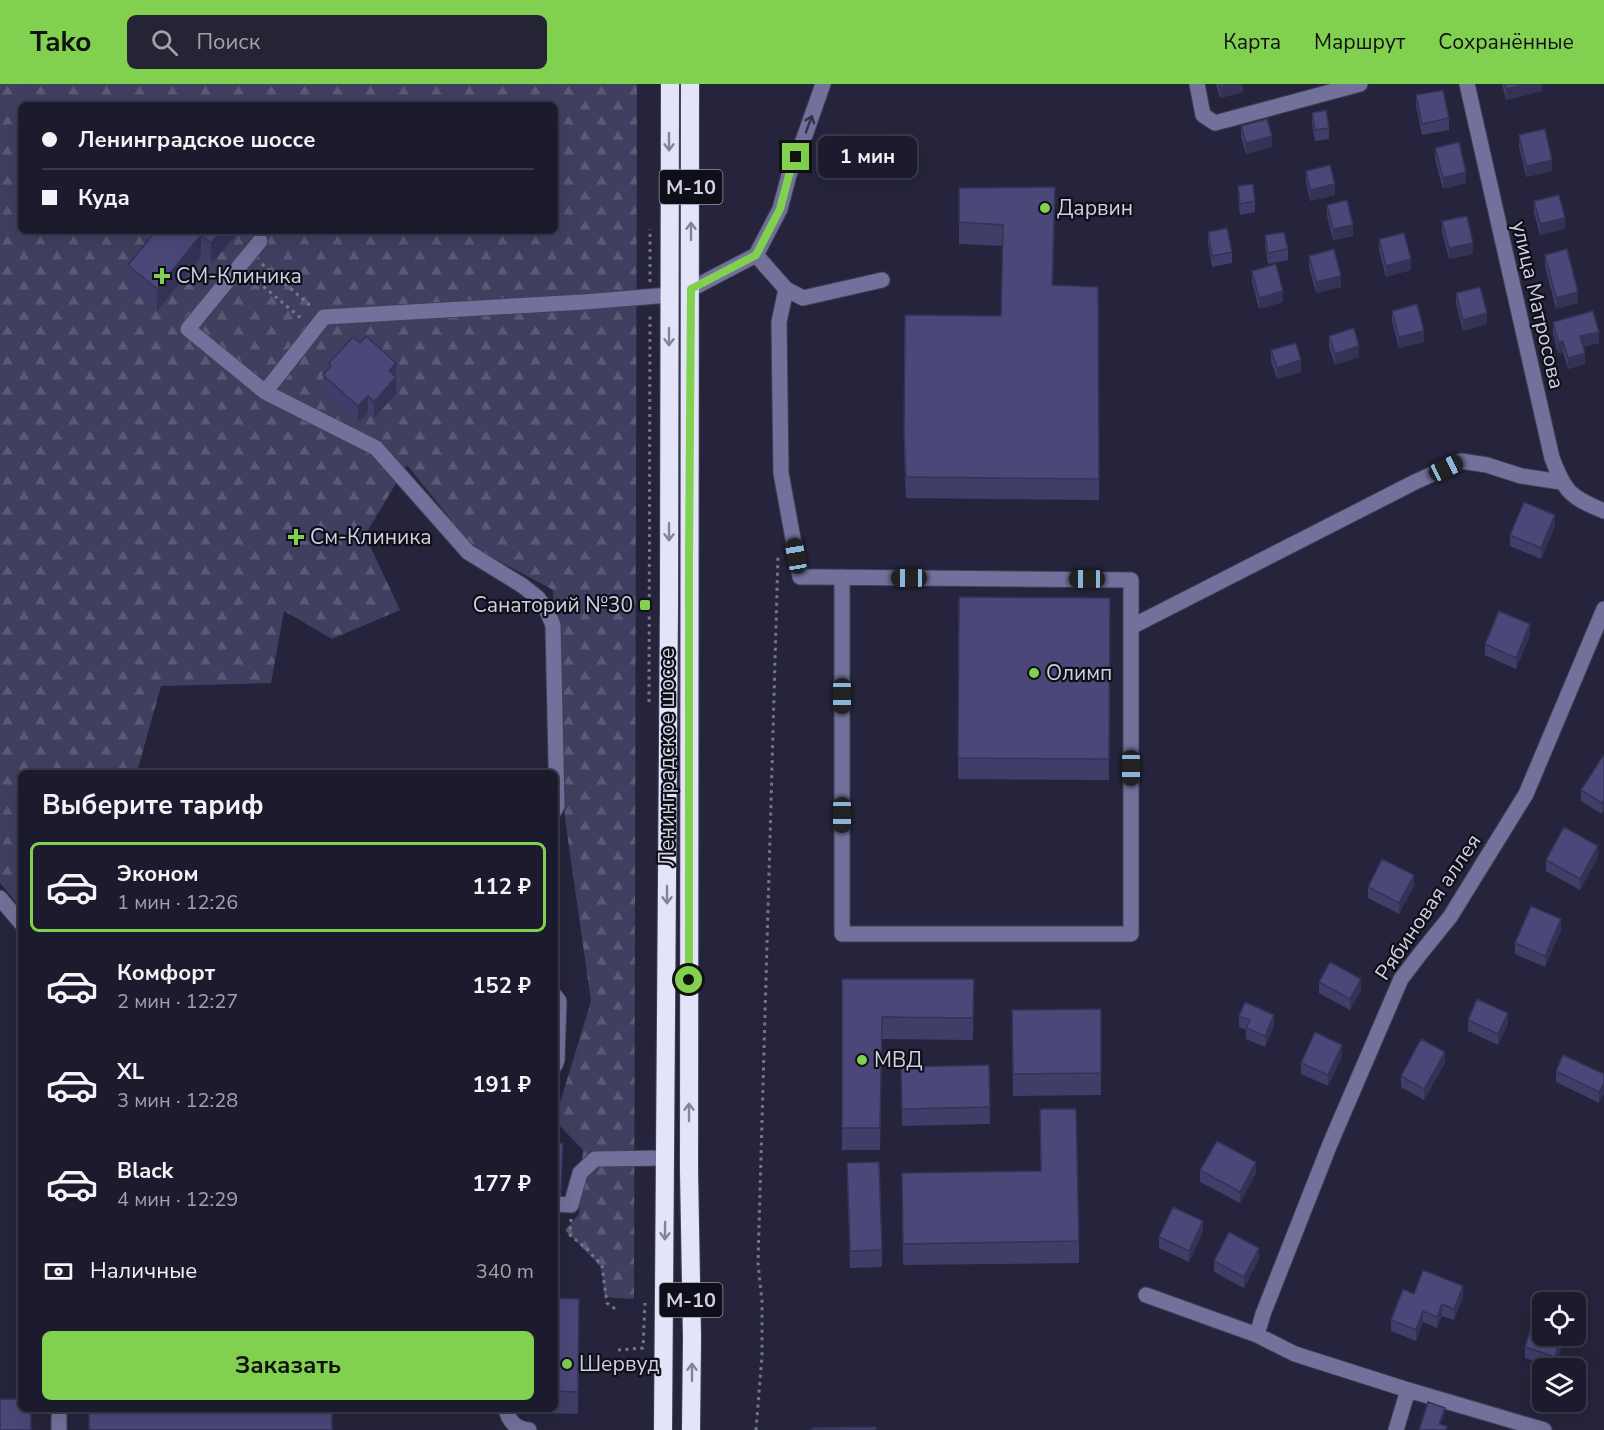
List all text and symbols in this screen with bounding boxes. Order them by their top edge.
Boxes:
search box [127,15,547,69]
text: Tako [30,23,91,61]
icon: search [148,26,181,59]
text: Поиск [196,27,260,57]
text: Карта [1223,28,1281,56]
text: Маршрут [1314,28,1405,56]
text: Сохранённые [1438,28,1574,56]
one-way arrow [805,115,816,134]
text: Ленинградское шоссе [78,125,315,155]
one-way arrow [663,132,675,152]
callout: 1 мин [817,136,916,178]
route end [782,143,809,170]
text: 1 мин [840,143,895,170]
road number: М-10 [660,170,722,204]
text: Куда [78,183,130,213]
place label: Дарвин [1057,194,1133,222]
marker: Дарвин [1038,201,1052,215]
street label: улица Матросова [1505,218,1571,392]
one-way arrow [685,221,697,241]
place label: СМ-Клиника [176,262,302,290]
marker: СМ-Клиника [153,267,171,285]
one-way arrow [663,327,675,347]
car [1426,452,1466,484]
one-way arrow [663,522,675,542]
place label: См-Клиника [310,523,432,551]
marker: См-Клиника [287,528,305,546]
car [784,537,808,575]
car [891,569,927,587]
car [1069,570,1105,588]
place label: Санаторий №30 [473,591,633,619]
marker: Санаторий №30 [638,598,652,612]
street label: Ленинградское шоссе [653,648,681,866]
place label: Олимп [1046,659,1112,687]
marker: Олимп [1027,666,1041,680]
car [833,678,851,714]
car [1122,750,1140,786]
text: Выберите тариф [42,787,264,824]
car [833,797,851,833]
street label: Рябиновая аллея [1369,828,1487,986]
text: Эконом [117,859,199,889]
icon: car [45,860,99,914]
text: 112 ₽ [472,872,531,902]
one-way arrow [661,885,673,905]
text: 1 мин · 12:26 [117,889,238,916]
text: Комфорт [117,958,215,988]
icon: car [45,959,99,1013]
route start [675,966,702,993]
text: 152 ₽ [472,971,531,1001]
text: 2 мин · 12:27 [117,988,238,1015]
place label: МВД [874,1046,923,1074]
marker: МВД [855,1053,869,1067]
text: XL [117,1057,144,1087]
icon: car [45,1058,99,1112]
text: 191 ₽ [472,1070,531,1100]
text: 3 мин · 12:28 [117,1087,238,1114]
one-way arrow [683,1103,695,1123]
text: Black [117,1156,173,1186]
icon: car [45,1157,99,1211]
text: 177 ₽ [472,1169,531,1199]
text: 4 мин · 12:29 [117,1186,238,1213]
one-way arrow [659,1220,671,1240]
icon: cash [42,1255,75,1288]
text: Наличные [90,1256,197,1286]
text: 340 m [476,1258,534,1285]
road number: М-10 [660,1283,722,1317]
map controls [1532,1292,1586,1412]
button: locate [1532,1292,1586,1346]
button: Заказать [42,1331,534,1400]
place label: Шервуд [579,1350,660,1378]
marker: Шервуд [560,1357,574,1371]
button: layers [1532,1358,1586,1412]
one-way arrow [686,1362,698,1382]

